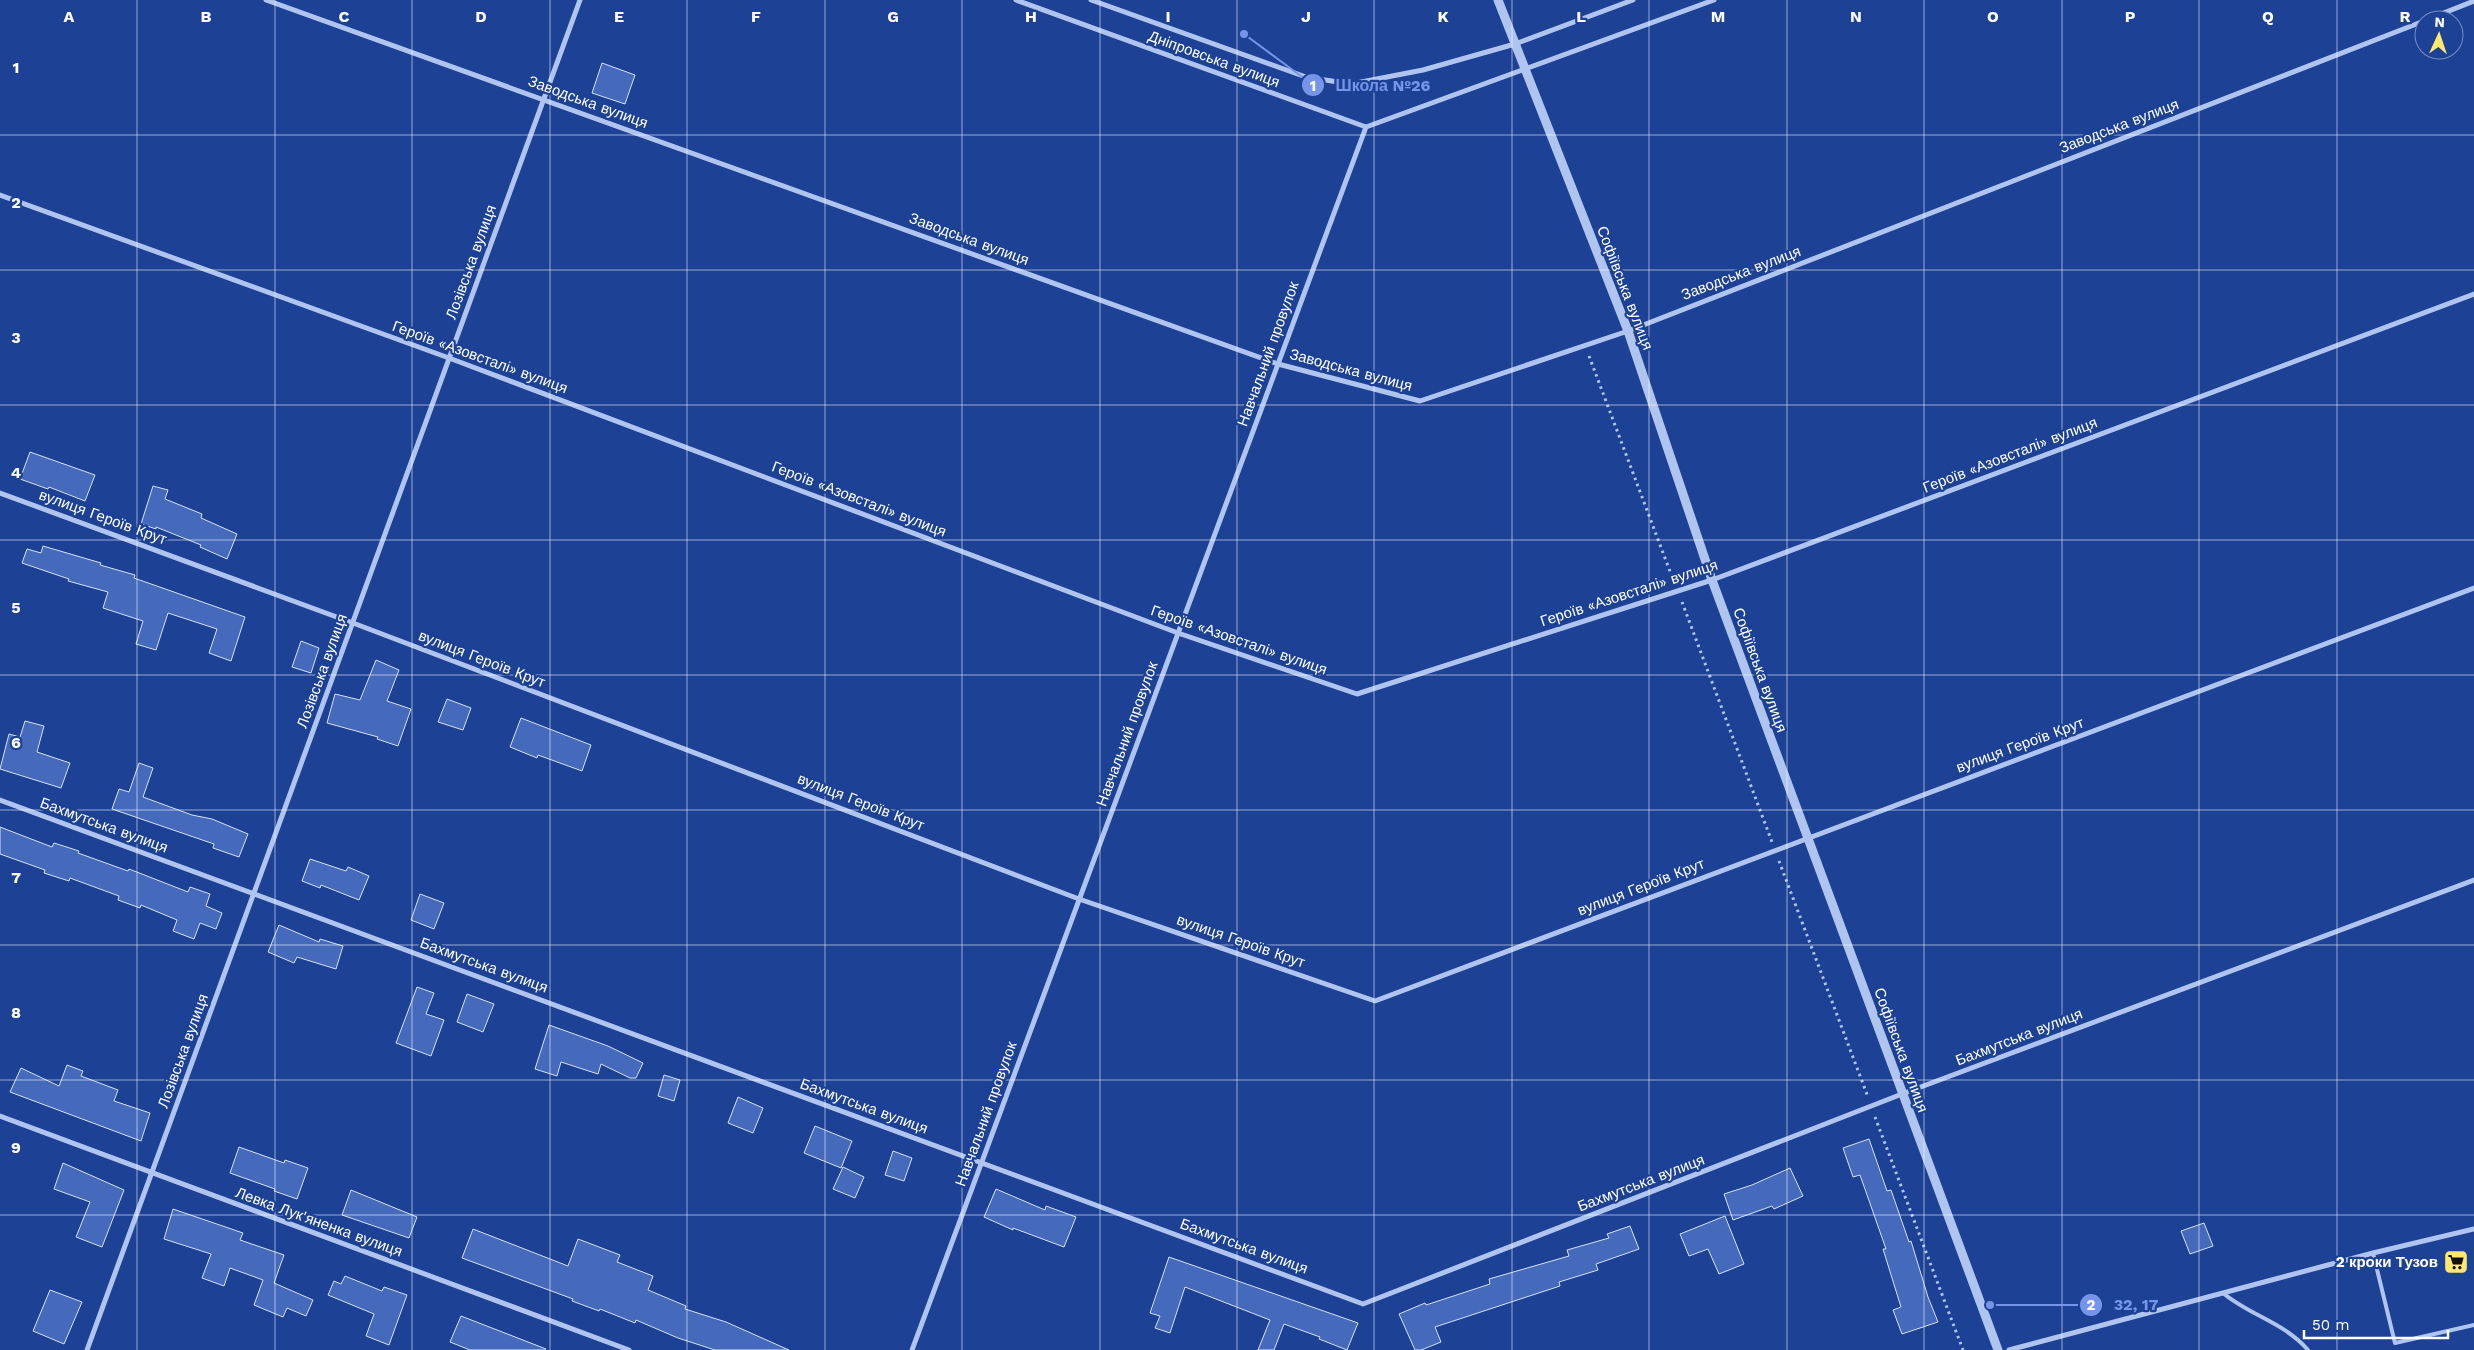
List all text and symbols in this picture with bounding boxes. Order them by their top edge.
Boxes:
text: A [64,7,75,26]
text: B [201,7,212,26]
text: C [339,7,350,26]
text: D [475,7,487,26]
text: E [614,7,624,26]
text: F [751,7,761,26]
text: G [887,7,899,26]
text: H [1025,7,1037,26]
text: I [1165,7,1171,26]
text: J [1301,7,1311,26]
text: K [1437,7,1449,26]
text: L [1576,7,1586,26]
text: M [1711,7,1725,26]
text: N [1850,7,1862,26]
text: O [1987,7,1999,26]
text: P [2125,7,2136,26]
text: Q [2262,7,2274,26]
text: R [2399,7,2411,26]
north arrow [2414,10,2464,60]
text: N [2434,14,2445,30]
street label: Дніпровська вулиця [1146,27,1282,91]
text: 1 [13,58,19,77]
callout: Школа №26 [1300,70,1440,101]
street label: Заводська вулиця [526,72,650,132]
text: Школа №26 [1336,76,1431,95]
text: 1 [1310,77,1316,95]
street label: Заводська вулиця [2057,95,2181,157]
text: 2 [11,193,21,212]
street label: Лозівська вулиця [442,202,500,322]
street label: Заводська вулиця [907,209,1031,269]
street label: Софіївська вулиця [1593,224,1657,352]
street label: Заводська вулиця [1679,242,1803,304]
street label: Навчальний провулок [1233,279,1303,429]
street label: Героїв «Азовсталі» вулиця [390,317,570,397]
text: 3 [11,328,21,347]
street label: Заводська вулиця [1288,345,1414,395]
street label: Героїв «Азовсталі» вулиця [1920,413,2100,497]
street label: Героїв «Азовсталі» вулиця [769,457,949,541]
text: 4 [11,463,21,482]
street label: вулиця Героїв Крут [37,486,169,548]
street label: Героїв «Азовсталі» вулиця [1538,556,1720,630]
text: 5 [11,598,21,617]
street label: Героїв «Азовсталі» вулиця [1148,601,1330,679]
street label: Софіївська вулиця [1729,605,1791,735]
street label: Лозівська вулиця [293,611,351,731]
street label: вулиця Героїв Крут [416,627,548,692]
street label: Навчальний провулок [1092,659,1162,809]
street label: вулиця Героїв Крут [1954,714,2086,776]
text: 6 [11,733,21,752]
street label: вулиця Героїв Крут [795,770,927,835]
street label: Бахмутська вулиця [38,794,170,856]
street label: вулиця Героїв Крут [1575,854,1707,919]
text: 7 [11,868,21,887]
street label: вулиця Героїв Крут [1175,911,1308,971]
street label: Бахмутська вулиця [418,934,550,996]
street label: Софіївська вулиця [1870,985,1932,1115]
street label: Лозівська вулиця [154,991,212,1111]
text: 8 [11,1003,21,1022]
street label: Бахмутська вулиця [1953,1004,2085,1070]
street label: Навчальний провулок [951,1039,1021,1189]
street label: Бахмутська вулиця [798,1075,930,1137]
text: 9 [11,1138,21,1157]
street label: Бахмутська вулиця [1575,1150,1707,1216]
street label: Левка Лук'яненка вулиця [233,1183,405,1261]
street label: Бахмутська вулиця [1178,1215,1310,1277]
supermarket icon: 2 кроки Тузов [2443,1249,2469,1275]
place label: 2 кроки Тузов [2336,1253,2438,1271]
callout: 32, 17 [2079,1289,2168,1320]
text: 32, 17 [2114,1295,2159,1314]
text: 2 [2087,1296,2096,1314]
scale bar [2304,1308,2448,1340]
text: 50 m [2312,1316,2349,1334]

